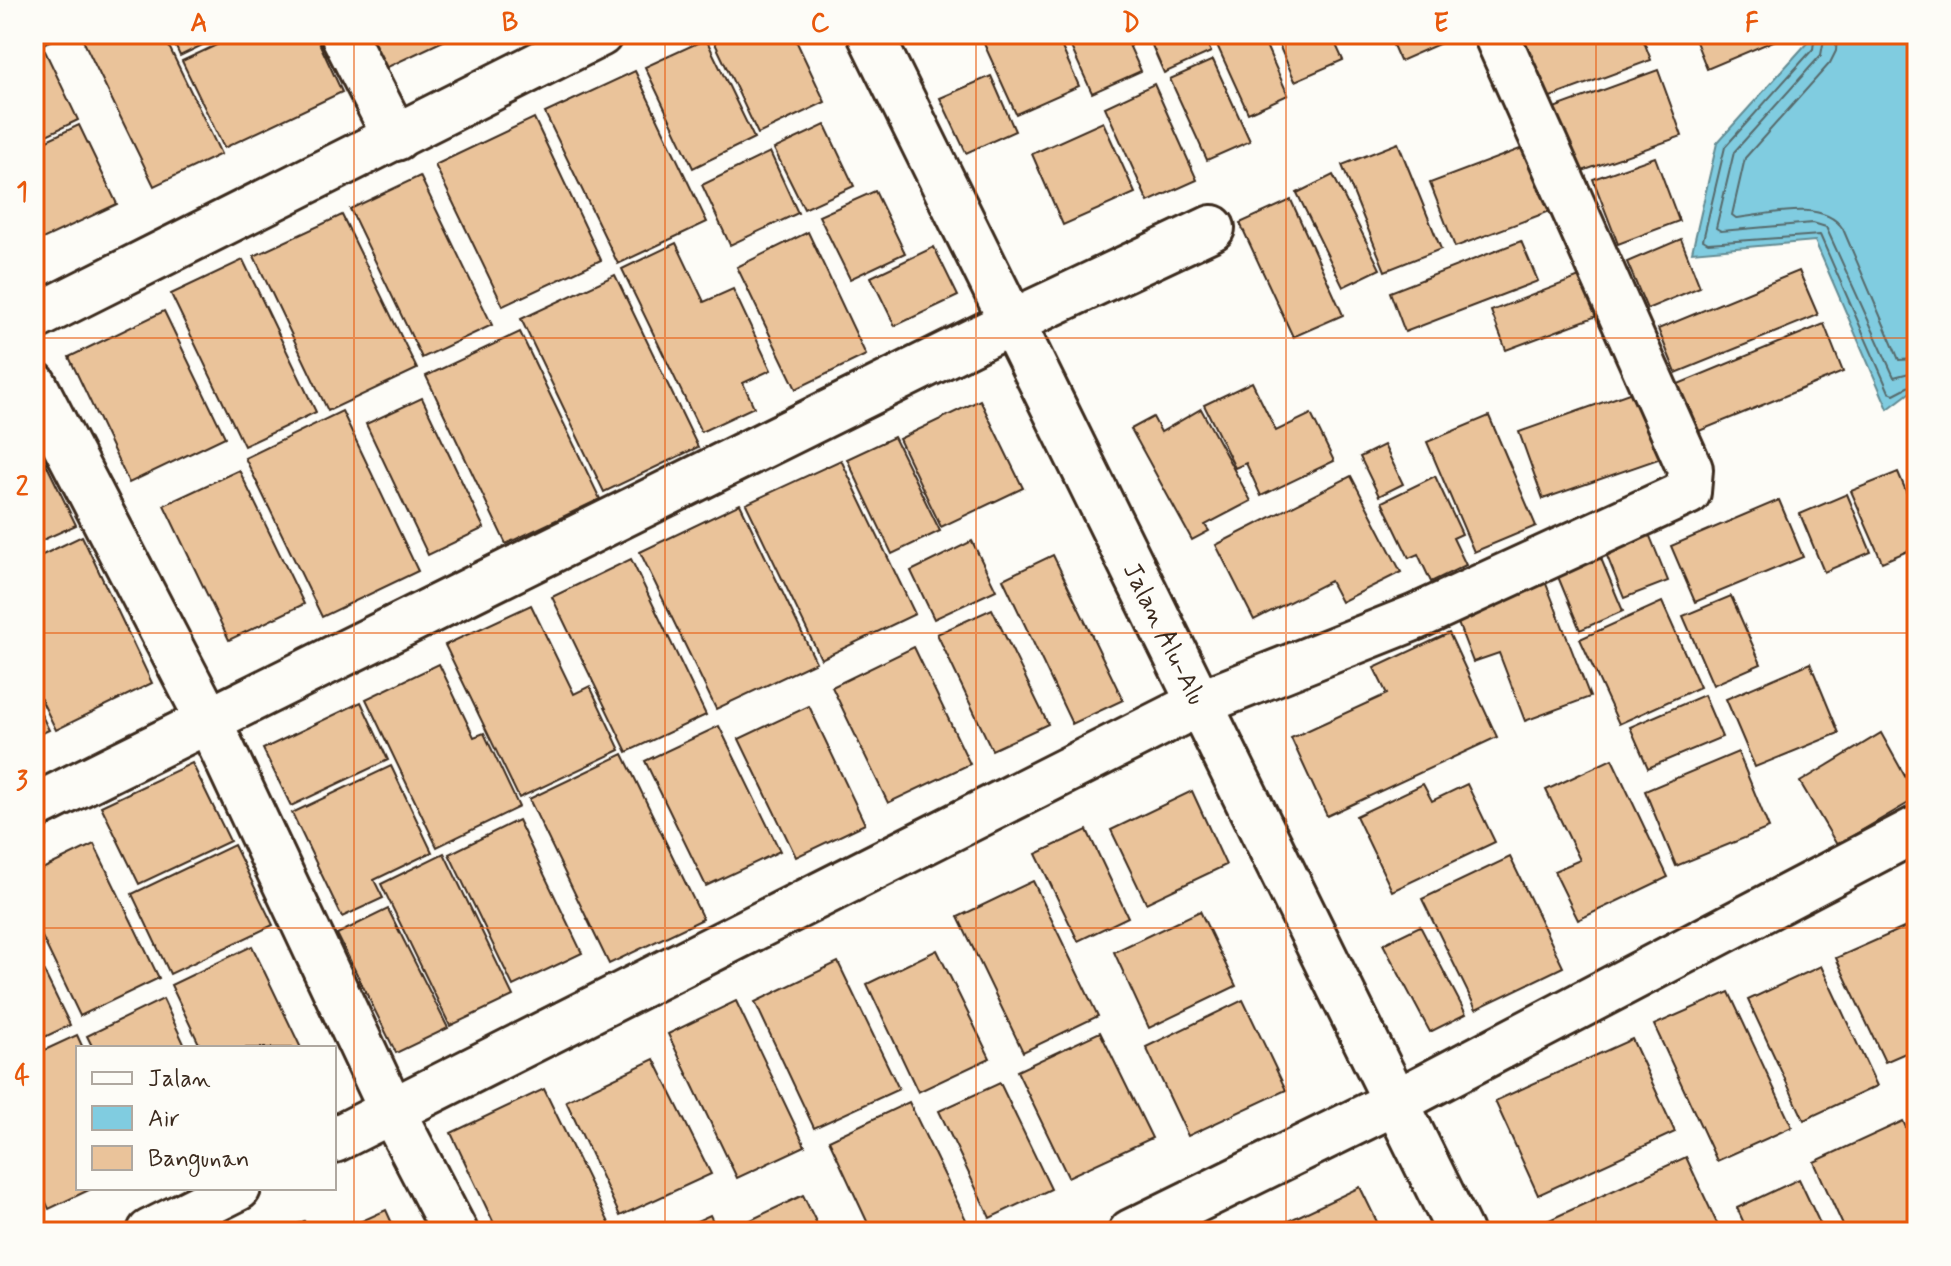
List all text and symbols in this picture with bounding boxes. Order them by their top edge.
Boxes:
text: A [190,7,208,41]
text: B [502,7,518,41]
text: C [811,7,830,41]
text: D [1122,7,1140,41]
text: E [1433,7,1449,41]
text: F [1745,7,1759,41]
text: 1 [16,176,28,210]
text: 2 [16,471,29,505]
street label: Jalan Alu-Alu [1114,557,1213,711]
text: 3 [16,765,28,799]
legend [76,1046,336,1190]
text: 4 [14,1060,30,1094]
text: Jalan [148,1064,211,1095]
text: Air [148,1104,180,1135]
text: Bangunan [148,1144,249,1177]

